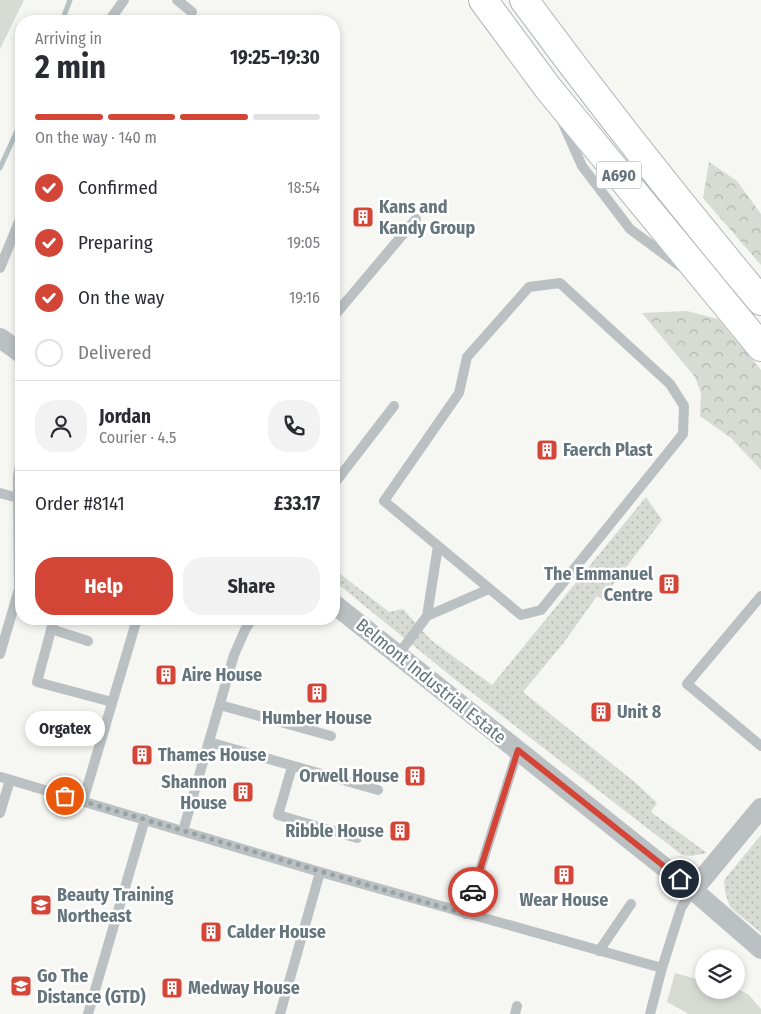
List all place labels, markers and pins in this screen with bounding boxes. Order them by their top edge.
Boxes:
place label: Kans and Kandy Group [379,196,475,239]
building icon: Kans and Kandy Group [351,205,375,229]
building icon: Faerch Plast [535,438,559,462]
place label: Faerch Plast [563,439,653,461]
place label: The Emmanuel Centre [544,563,653,606]
building icon: The Emmanuel Centre [657,572,681,596]
building icon: Aire House [154,663,178,687]
place label: Aire House [181,664,262,686]
building icon: Humber House [305,681,329,705]
building icon: Unit 8 [589,700,613,724]
place label: Unit 8 [617,701,662,723]
place label: Humber House [262,707,372,729]
callout: Orgatex [25,711,105,746]
building icon: Thames House [130,743,154,767]
place label: Thames House [158,744,267,766]
building icon: Orwell House [403,764,427,788]
place label: Orwell House [299,765,399,787]
place label: Shannon House [161,771,227,814]
pin [44,775,86,817]
building icon: Shannon House [231,780,255,804]
building icon: Ribble House [388,819,412,843]
place label: Ribble House [285,820,384,842]
pin [659,858,701,900]
building icon: Wear House [552,863,576,887]
place label: Beauty Training Northeast [57,884,173,927]
place label: Wear House [520,889,608,911]
school or university icon: Beauty Training Northeast [29,893,53,917]
building icon: Calder House [199,920,223,944]
place label: Calder House [227,921,326,943]
place label: Go The Distance (GTD) [37,965,146,1008]
school or university icon: Go The Distance (GTD) [9,974,33,998]
building icon: Medway House [160,976,184,1000]
place label: Medway House [188,977,300,999]

